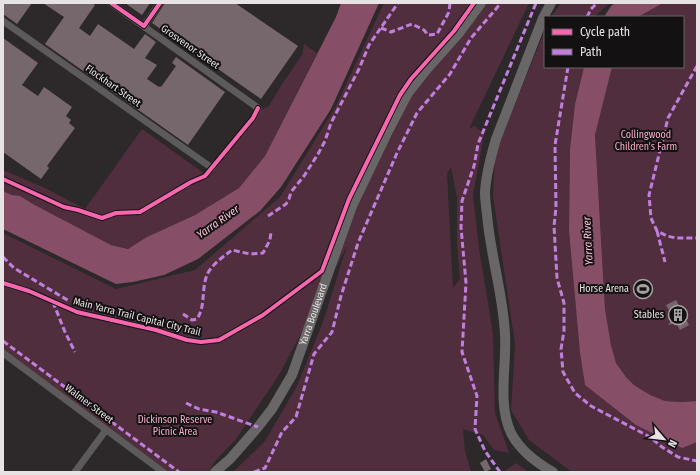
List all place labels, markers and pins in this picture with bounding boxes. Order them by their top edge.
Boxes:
sports icon: Horse Arena [632,278,654,300]
place label: Horse Arena [579,283,629,295]
building icon: Stables [667,304,689,326]
place label: Stables [634,309,664,321]

